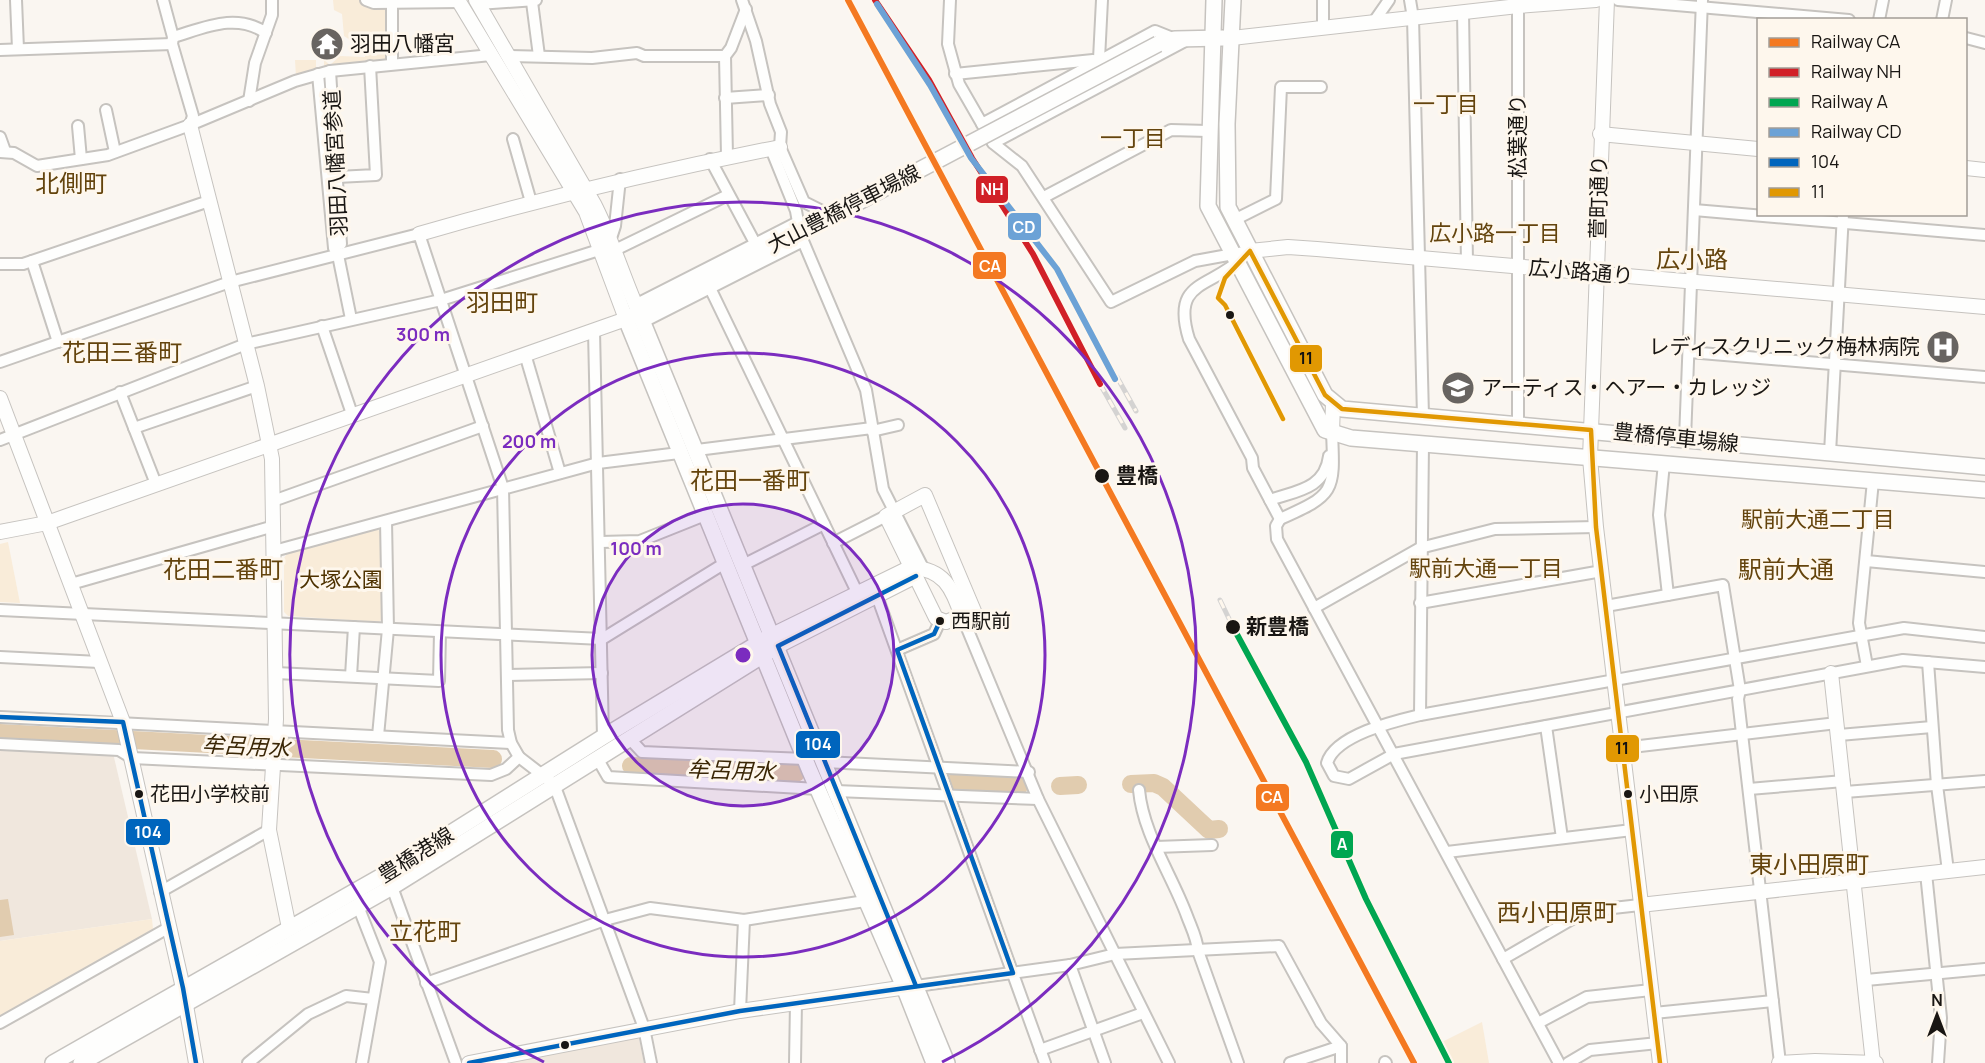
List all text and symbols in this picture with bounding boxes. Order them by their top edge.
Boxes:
legend [1757,18,1967,216]
temple icon: 羽田八幡宮 [309,26,345,62]
place label: 羽田八幡宮 [350,29,455,57]
text: Railway CA [1811,29,1901,53]
text: Railway NH [1811,59,1901,83]
street label: 羽田八幡宮参道 [317,89,353,237]
district label: 一丁目 [1413,89,1479,119]
text: Railway A [1811,89,1889,113]
street label: 松葉通り [1503,94,1531,178]
text: Railway CD [1811,119,1902,143]
district label: 一丁目 [1100,123,1166,153]
text: 104 [1811,149,1840,173]
street label: 萱町通り [1583,155,1613,239]
street label: 大山豊橋停車場線 [762,157,925,259]
district label: 北側町 [35,166,107,199]
line badge: NH [975,175,1009,204]
text: NH [980,178,1004,200]
text: 11 [1811,179,1825,203]
line badge: CD [1007,212,1042,241]
text: CD [1012,216,1036,238]
district label: 広小路一丁目 [1429,218,1561,248]
district label: 広小路 [1656,242,1728,275]
line badge: CA [972,251,1007,280]
street label: 広小路通り [1528,252,1635,290]
text: CA [979,255,1001,277]
district label: 羽田町 [466,285,538,318]
unlabelled marker [1224,309,1236,321]
text: 300 m [396,322,450,346]
hospital icon: レディスクリニック梅林病院 [1925,329,1961,365]
place label: レディスクリニック梅林病院 [1648,332,1920,360]
district label: 花田三番町 [62,335,182,368]
line badge: 11 [1289,344,1323,373]
text: 11 [1299,347,1313,369]
school or university icon: アーティス・ヘアー・カレッジ [1440,370,1476,406]
place label: アーティス・ヘアー・カレッジ [1481,373,1771,401]
street label: 豊橋停車場線 [1612,416,1740,458]
text: 200 m [502,429,556,453]
place label: 豊橋 [1116,461,1158,489]
district label: 花田一番町 [690,463,810,496]
marker: 豊橋 [1093,467,1111,485]
district label: 駅前大通二丁目 [1741,504,1895,534]
text: 100 m [610,536,662,560]
district label: 花田二番町 [163,552,283,585]
district label: 駅前大通 [1738,552,1834,585]
district label: 駅前大通一丁目 [1409,553,1563,583]
park label: 大塚公園 [299,565,383,593]
place label: 西駅前 [951,607,1011,634]
place label: 新豊橋 [1246,612,1309,640]
marker: 西駅前 [934,615,946,627]
marker: 新豊橋 [1224,618,1242,636]
centre of rings [733,645,753,665]
water label: 牟呂用水 [201,729,293,763]
line badge: 104 [795,730,841,759]
text: 104 [804,733,832,755]
line badge: 11 [1605,734,1640,763]
text: 11 [1615,737,1629,759]
water label: 牟呂用水 [686,753,777,787]
place label: 花田小学校前 [150,780,270,807]
place label: 小田原 [1639,780,1699,807]
line badge: CA [1255,783,1290,812]
text: CA [1261,786,1283,808]
marker: 花田小学校前 [133,788,145,800]
marker: 小田原 [1622,788,1634,800]
line badge: 104 [125,818,171,846]
street label: 豊橋港線 [372,820,459,888]
text: 104 [134,821,162,843]
line badge: A [1330,830,1354,859]
text: A [1337,833,1348,855]
district label: 東小田原町 [1749,847,1869,880]
district label: 西小田原町 [1497,895,1617,928]
district label: 立花町 [389,914,461,947]
north arrow [1907,985,1967,1045]
text: N [1931,989,1943,1011]
unlabelled marker [559,1039,571,1051]

